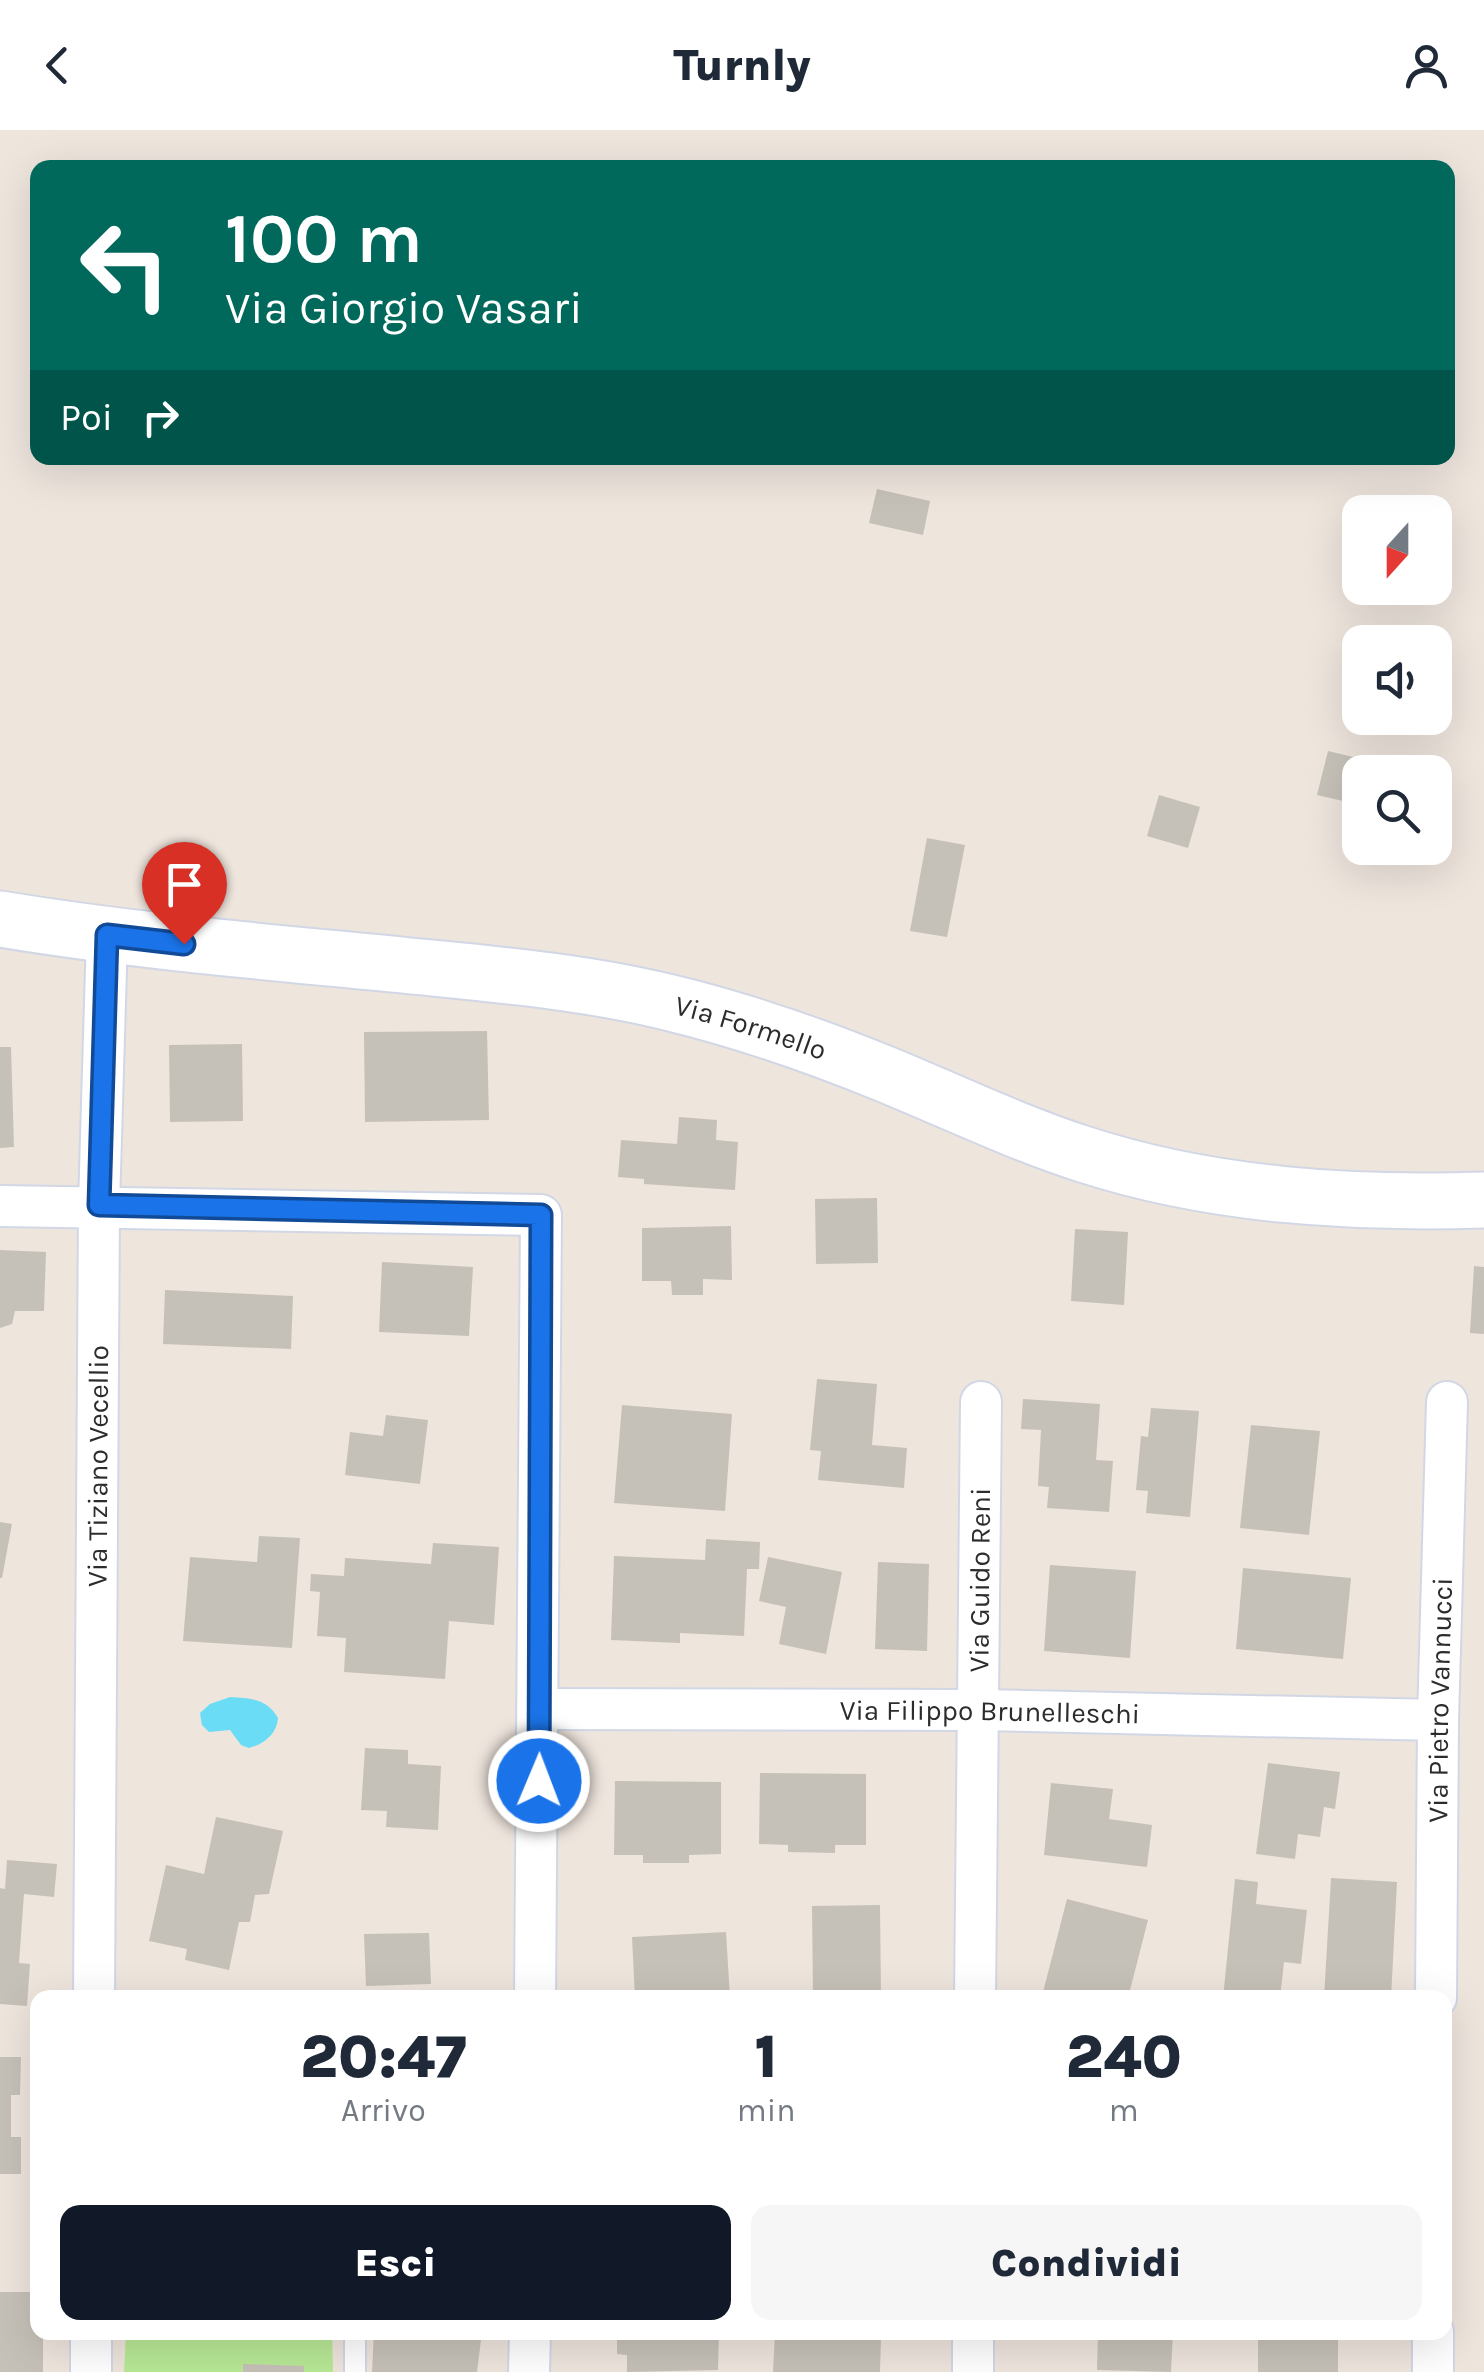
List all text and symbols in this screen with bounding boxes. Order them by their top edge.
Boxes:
icon: back [30,38,85,93]
icon: person [1399,38,1454,93]
text: Turnly [673,39,811,91]
text: 100 m [225,198,423,280]
icon: left [60,200,190,330]
text: Via Giorgio Vasari [225,282,583,334]
icon: right [133,390,188,445]
text: Poi [60,395,113,440]
north arrow [1342,495,1452,605]
map controls [1342,495,1452,865]
button: sound [1342,625,1452,735]
button: search [1342,755,1452,865]
pin [142,842,227,945]
icon: arrive [157,857,212,912]
street label: Via Formello [672,989,831,1067]
street label: Via Tiziano Vecellio [81,1345,115,1587]
street label: Via Guido Reni [962,1487,997,1673]
street label: Via Pietro Vannucci [1421,1577,1459,1823]
street label: Via Filippo Brunelleschi [840,1694,1141,1731]
position arrow [487,1729,591,1833]
text: 20:47 [300,2022,467,2092]
text: 1 [755,2022,778,2092]
text: 240 [1066,2022,1182,2092]
text: Arrivo [341,2092,426,2129]
text: min [737,2092,796,2129]
text: m [1109,2092,1139,2129]
button: Esci [60,2205,731,2320]
button: Condividi [751,2205,1422,2320]

